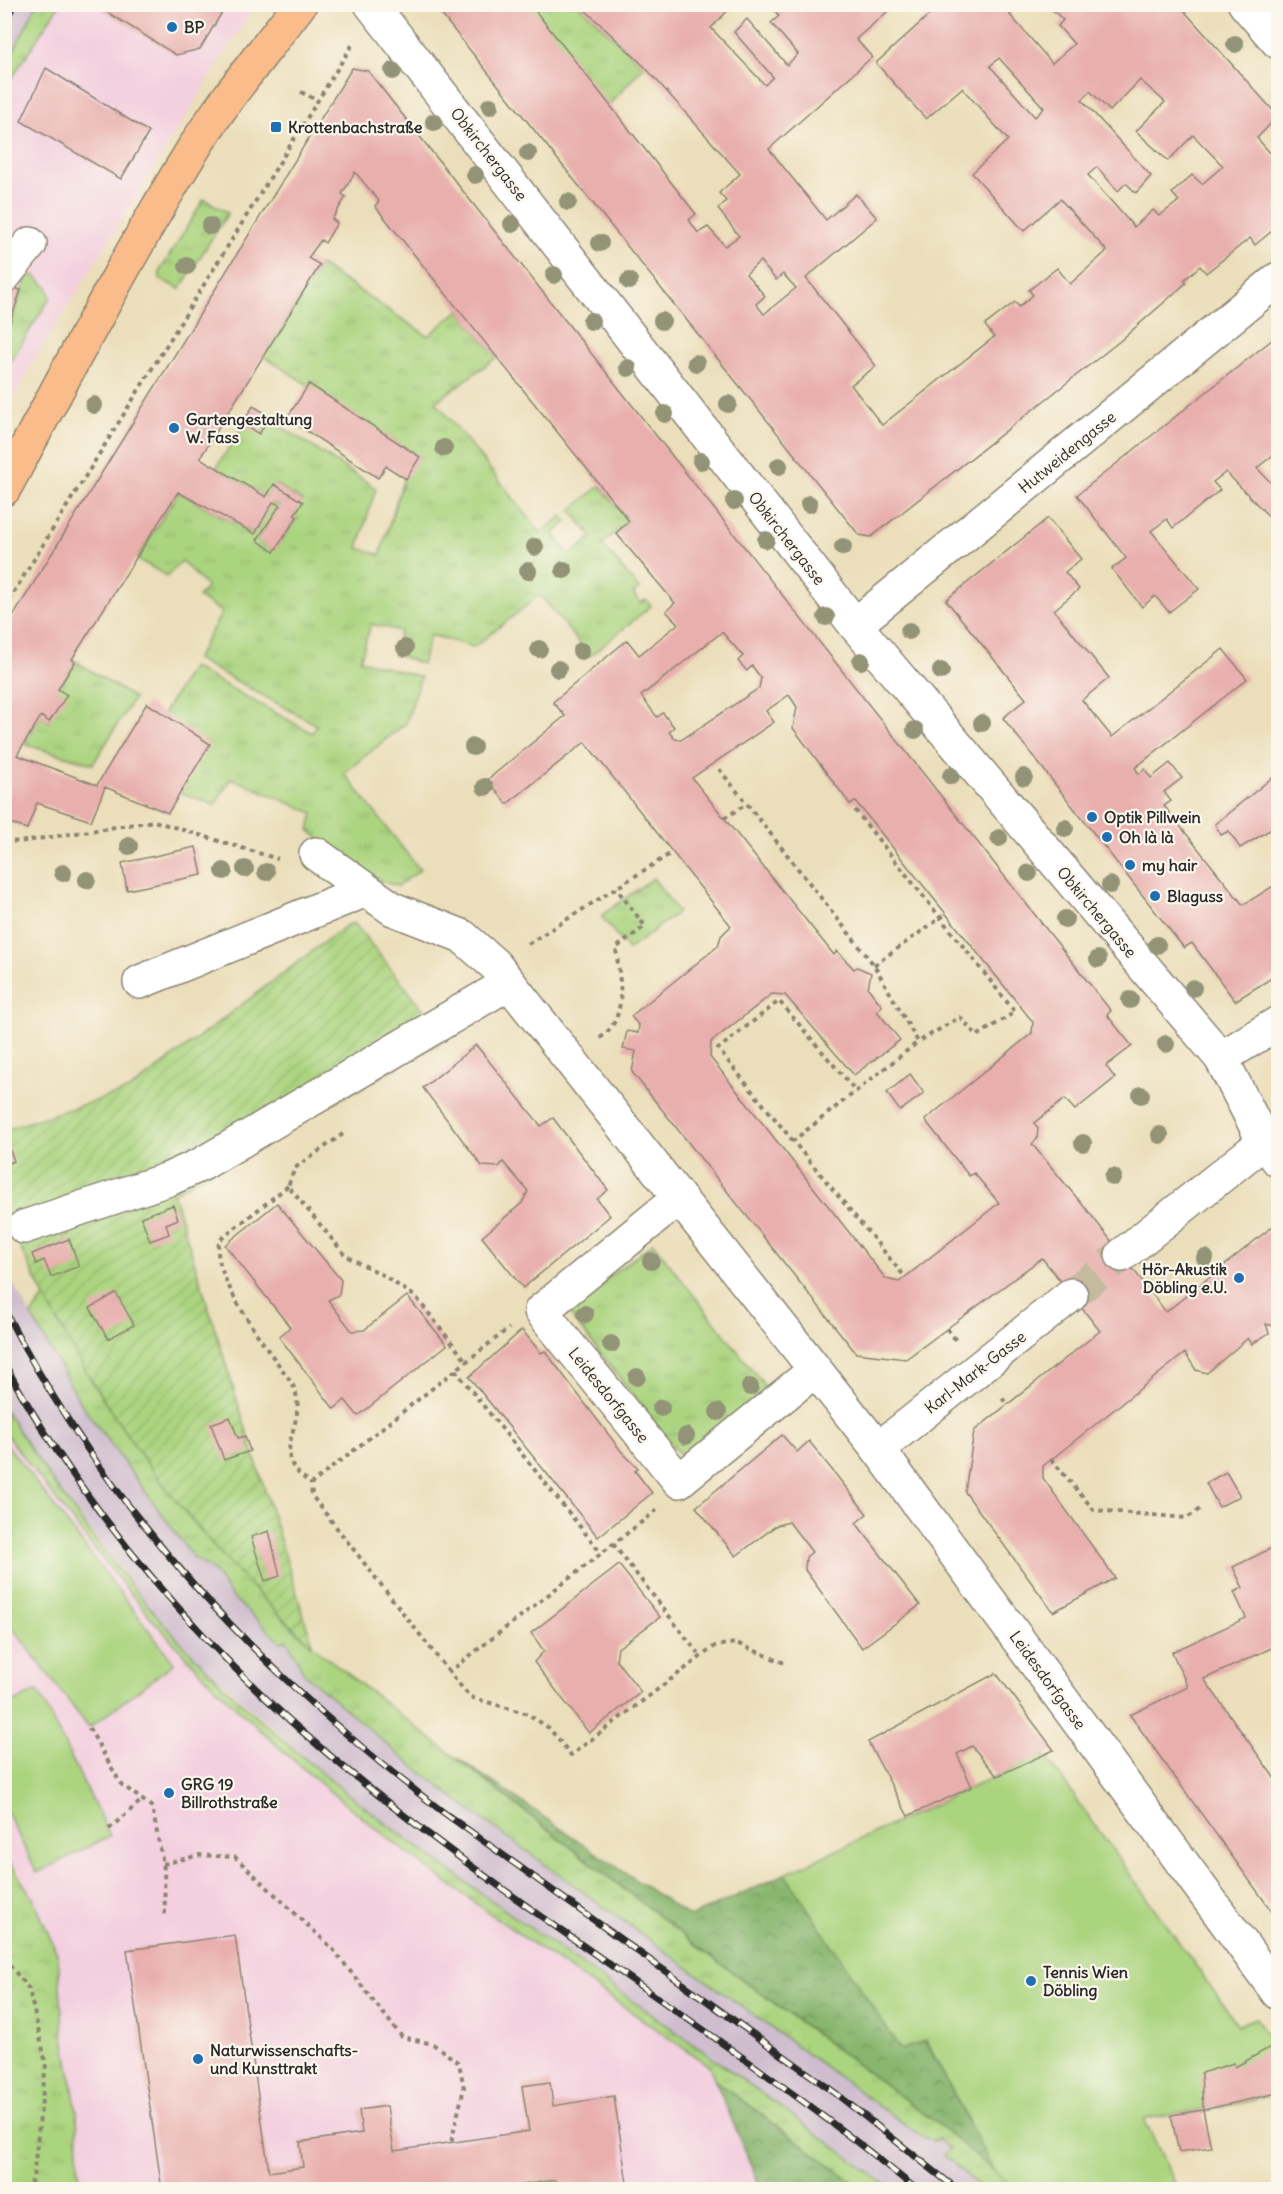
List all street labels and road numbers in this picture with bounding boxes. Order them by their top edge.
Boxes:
street label: Obkirchergasse [446,103,532,205]
street label: Hutweidengasse [1014,407,1120,497]
street label: Obkirchergasse [744,487,830,589]
street label: Obkirchergasse [1053,862,1141,962]
street label: Karl-Mark-Gasse [920,1326,1030,1418]
street label: Leidesdorfgasse [564,1343,654,1447]
street label: Leidesdorfgasse [1006,1627,1090,1733]

